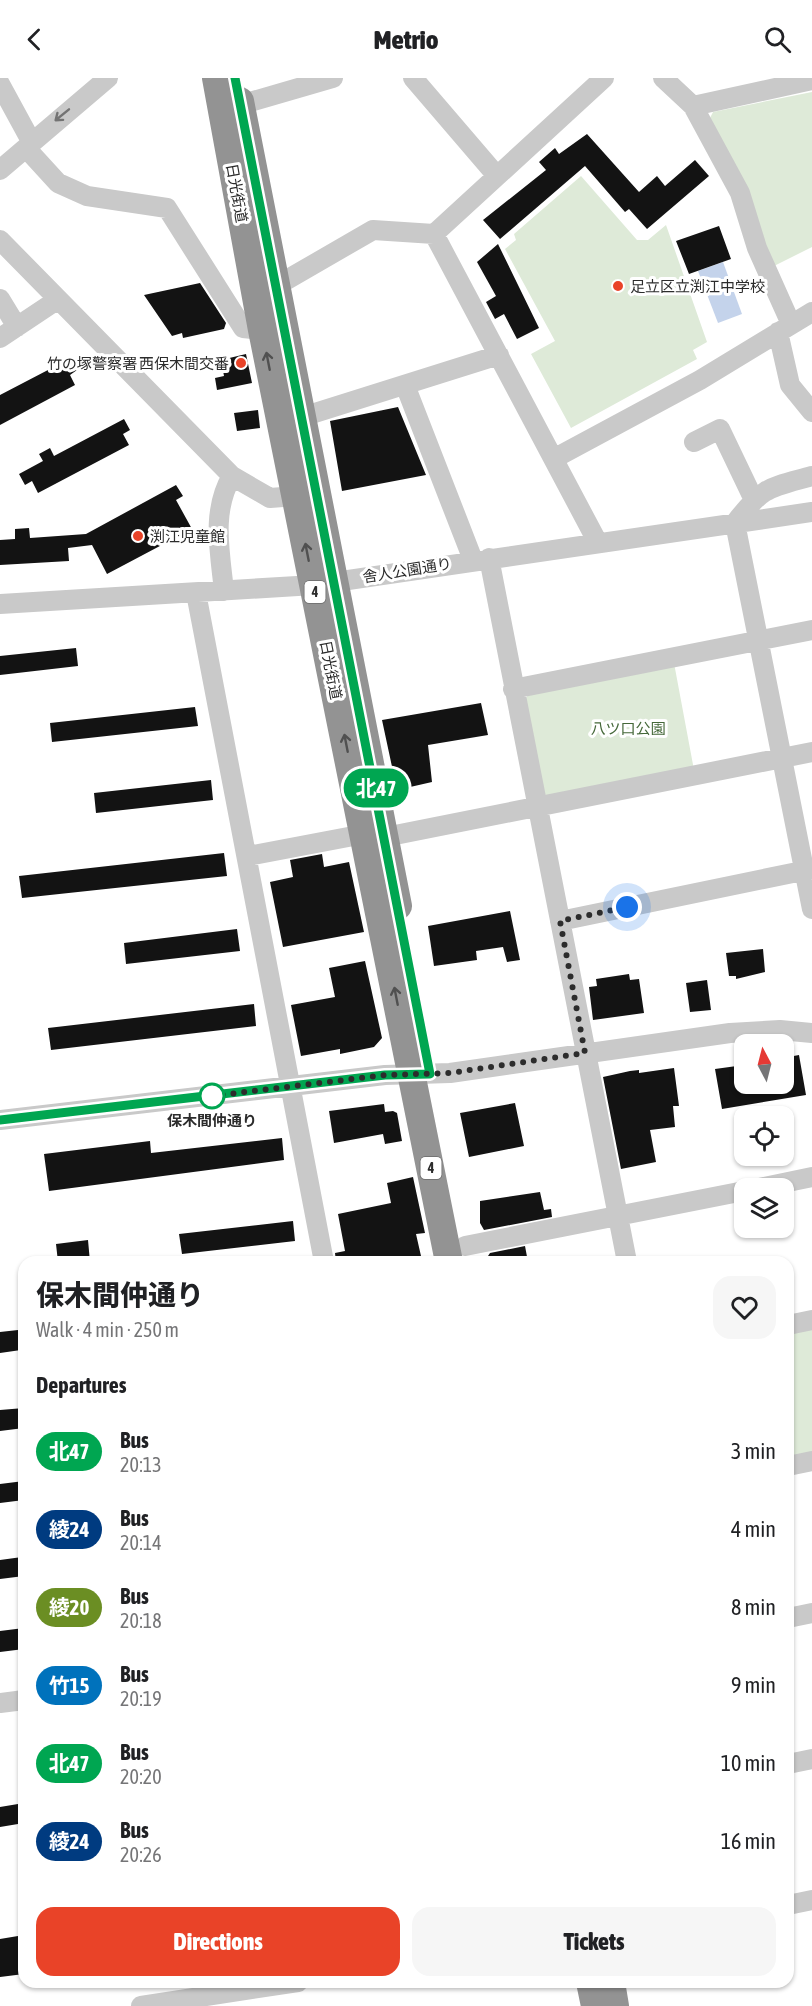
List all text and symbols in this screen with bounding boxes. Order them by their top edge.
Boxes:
icon: back [18,23,51,56]
icon: search [761,23,794,56]
text: Metrio [374,24,439,55]
one-way arrow [55,108,70,122]
street label: 日光街道 [223,162,251,224]
place label: 足立区立渕江中学校 [630,278,765,295]
marker: 足立区立渕江中学校 [611,279,625,293]
one-way arrow [262,352,273,371]
place label: 竹の塚警察署 西保木間交番 [47,355,229,372]
marker: 竹の塚警察署 西保木間交番 [234,356,248,370]
place label: 渕江児童館 [150,528,225,545]
marker: 渕江児童館 [131,529,145,543]
one-way arrow [301,543,312,562]
street label: 舎人公園通り [361,555,453,585]
road number: 4 [304,581,326,603]
street label: 日光街道 [317,639,345,701]
park label: 八ツ口公園 [590,720,666,737]
one-way arrow [339,734,351,753]
line badge: 北47 [342,768,410,808]
text: 北47 [356,776,396,800]
your location [612,892,642,922]
one-way arrow [390,987,401,1007]
north arrow [734,1034,794,1094]
map controls [734,1034,794,1238]
marker: 保木間仲通り [199,1083,225,1109]
button: locate [734,1106,794,1166]
place label: 保木間仲通り [167,1112,257,1129]
road number: 4 [420,1157,442,1179]
button: layers [734,1178,794,1238]
button: heart [713,1276,776,1339]
text: 保木間仲通り [36,1279,204,1311]
text: Walk · 4 min · 250 m [36,1318,179,1341]
text: Departures [36,1372,126,1398]
text: Bus [120,1427,149,1453]
text: 3 min [731,1438,776,1464]
text: 北47 [49,1439,89,1463]
text: 20:13 [120,1453,162,1476]
text: Bus [120,1505,149,1531]
text: 4 min [731,1516,776,1542]
text: 綾24 [49,1517,89,1541]
text: 20:14 [120,1531,162,1554]
text: Bus [120,1583,149,1609]
text: 8 min [731,1594,776,1620]
text: 綾20 [49,1595,89,1619]
text: 20:18 [120,1609,162,1632]
text: Bus [120,1661,149,1687]
text: 9 min [731,1672,776,1698]
text: 竹15 [49,1673,89,1697]
text: 20:19 [120,1687,162,1710]
text: Bus [120,1739,149,1765]
text: 10 min [721,1750,776,1776]
text: 北47 [49,1751,89,1775]
text: 20:20 [120,1765,162,1788]
text: Bus [120,1817,149,1843]
text: 16 min [721,1828,776,1854]
text: 綾24 [49,1829,89,1853]
text: 20:26 [120,1843,162,1866]
button: Directions [36,1907,400,1976]
button: Tickets [412,1907,776,1976]

